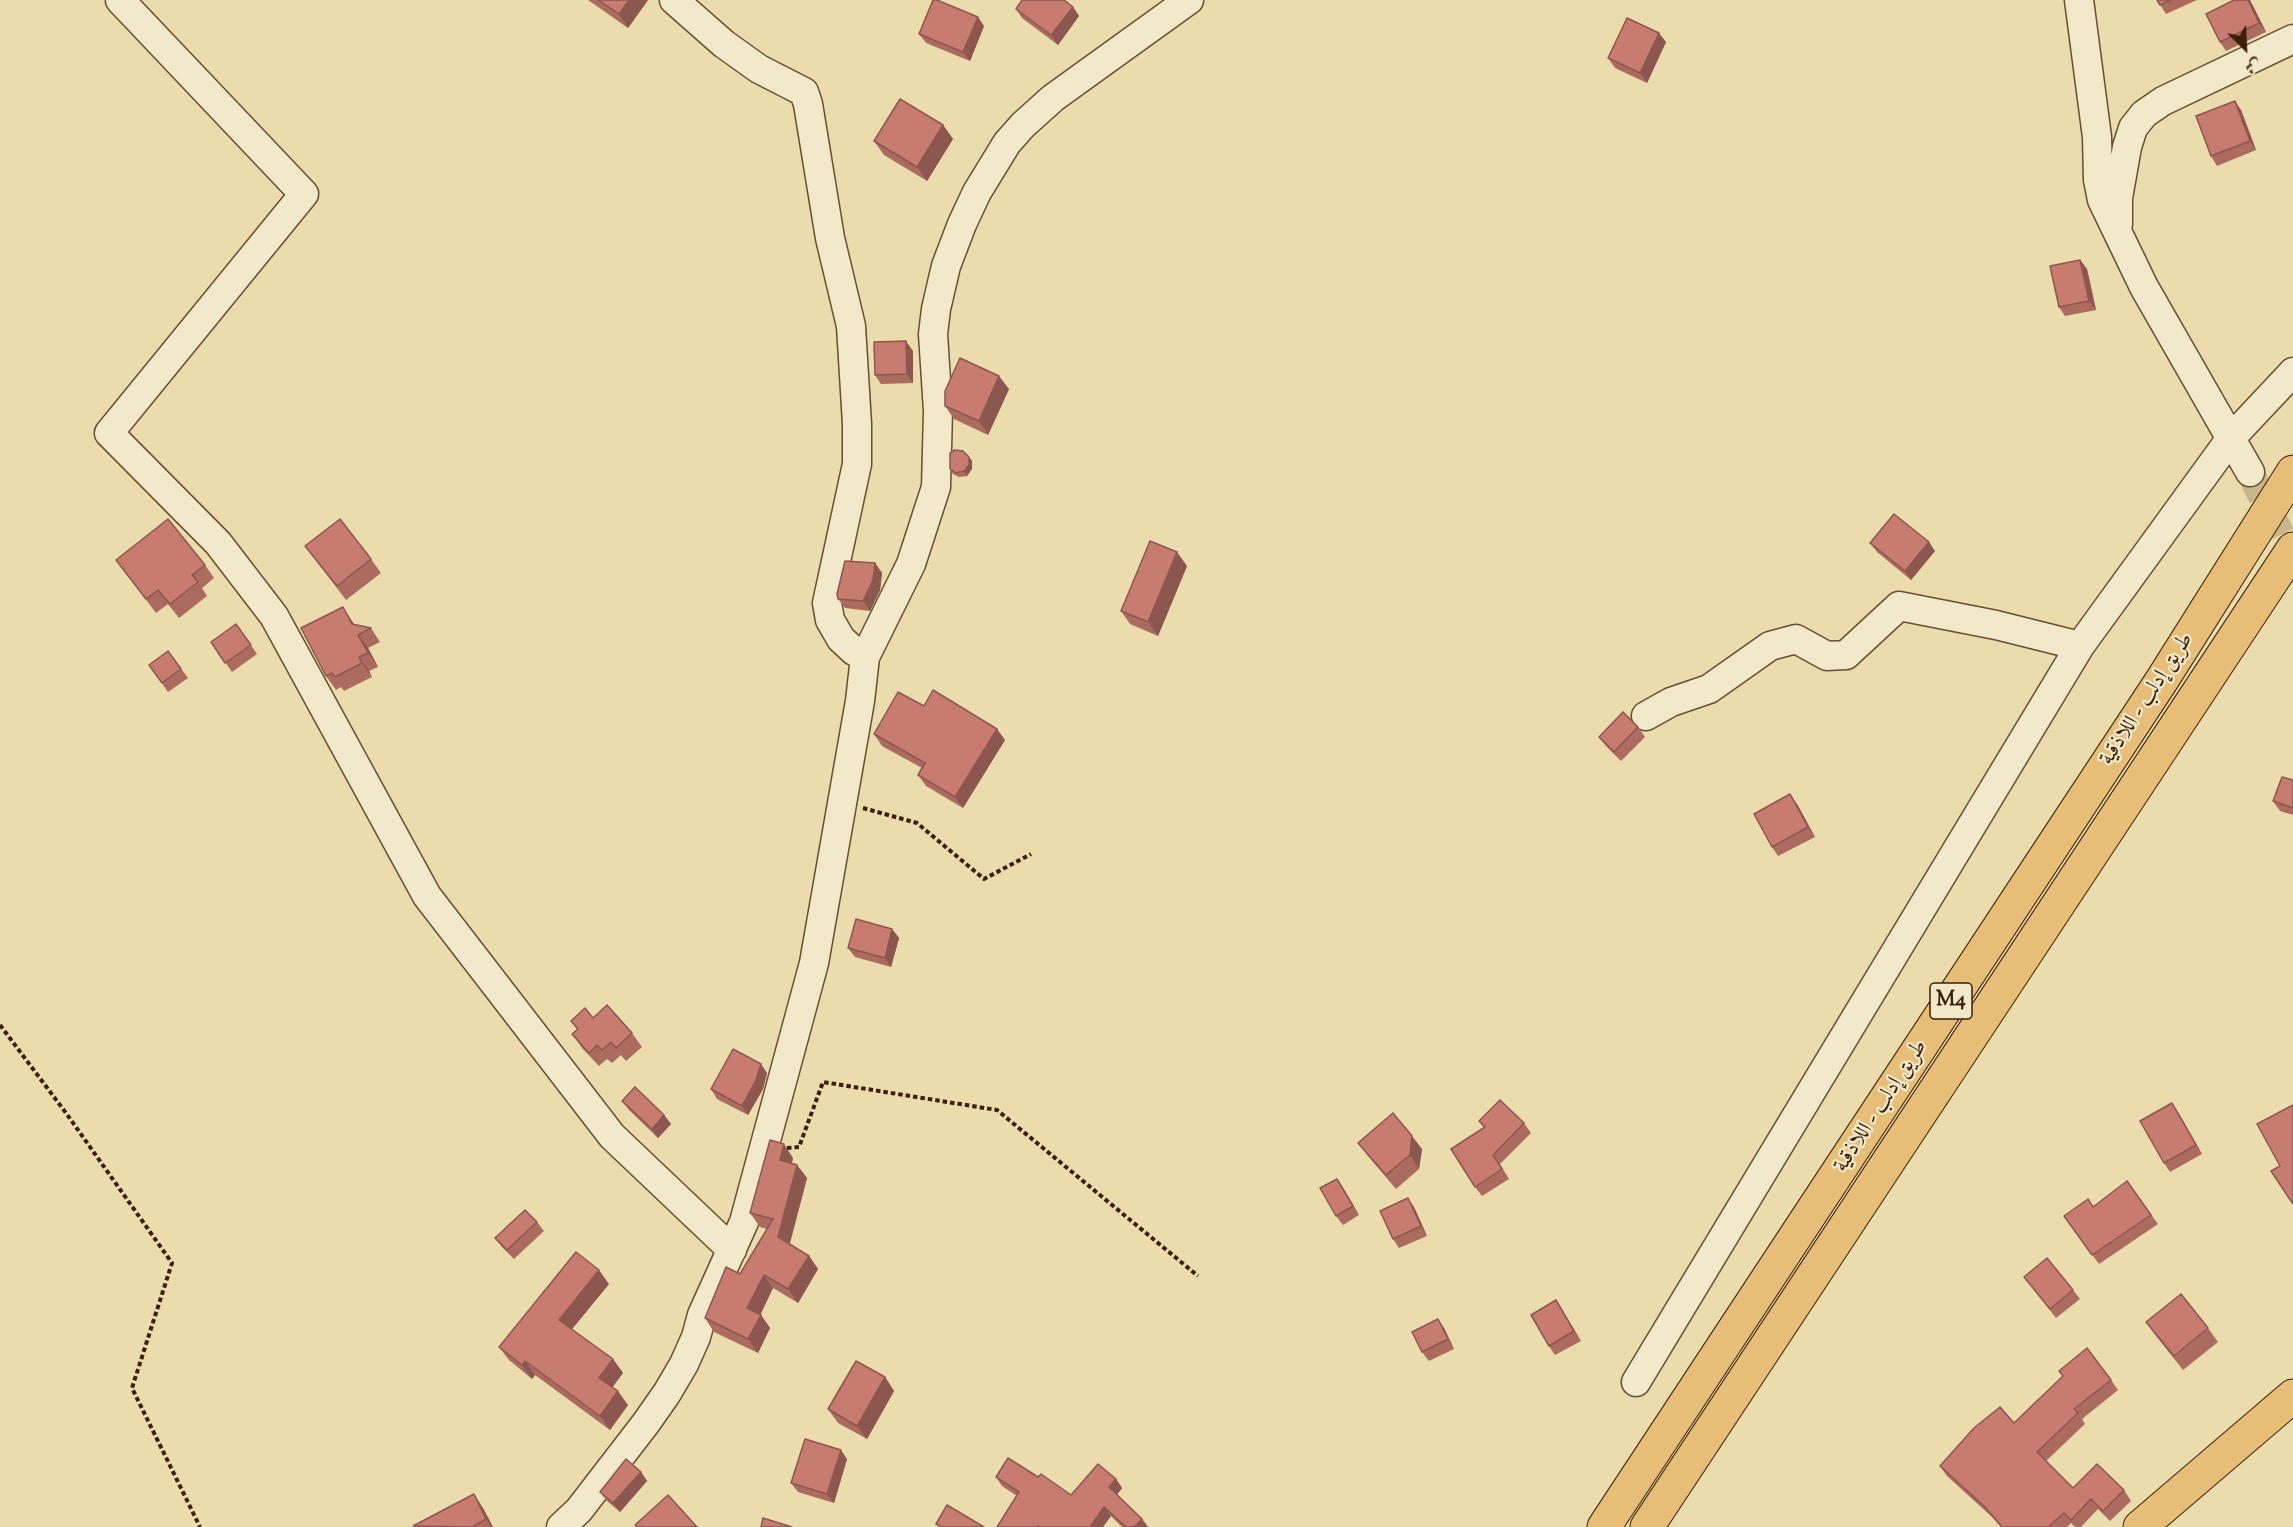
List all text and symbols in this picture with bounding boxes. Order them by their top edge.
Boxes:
north arrow [2215,18,2275,78]
text: ش [2241,51,2264,79]
street label: طريق إدلب - اللاذقية [2095,629,2201,771]
road number: M4 [1930,983,1972,1019]
street label: طريق إدلب - اللاذقية [1829,1036,1935,1178]

